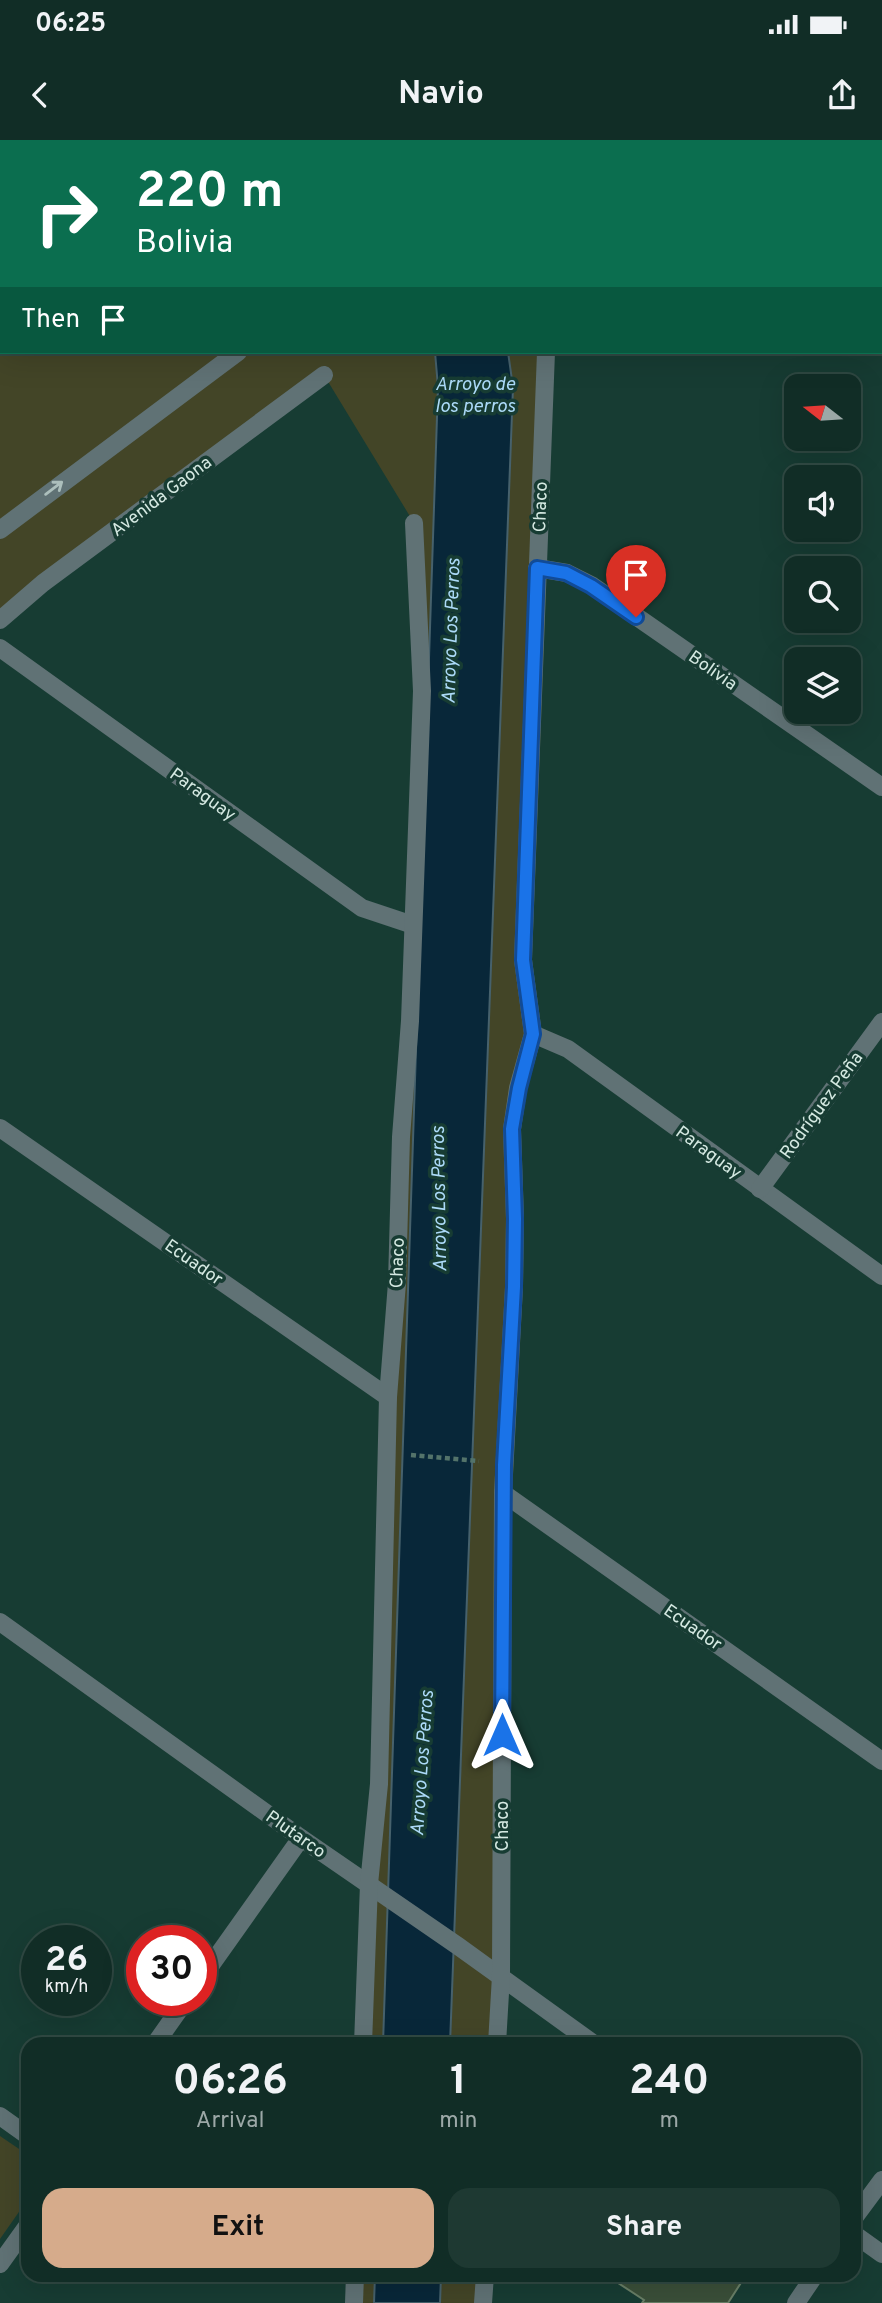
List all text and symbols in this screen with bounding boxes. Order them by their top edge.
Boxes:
text: 06:25 [35,8,106,41]
text: Navio [398,75,484,115]
icon: back [21,76,59,114]
icon: share [823,76,861,114]
text: 220 m [136,163,283,225]
icon: right [21,168,112,259]
text: Bolivia [136,224,233,264]
icon: arrive [94,301,132,339]
text: Then [21,304,80,337]
water label: Arroyo de los perros [435,373,516,419]
north arrow [784,374,861,452]
map controls [784,374,861,724]
street label: Avenida Gaona [107,452,217,543]
button: sound [784,465,861,542]
one-way arrow [44,481,63,495]
street label: Chaco [529,481,554,533]
pin [606,545,666,617]
icon: arrive [617,556,655,594]
button: search [784,556,861,633]
water label: Arroyo Los Perros [437,557,467,704]
street label: Bolivia [683,646,741,696]
button: layers [784,647,861,724]
street label: Paraguay [164,763,240,827]
street label: Rodríguez Peña [775,1048,869,1164]
street label: Paraguay [670,1121,746,1185]
water label: Arroyo Los Perros [427,1125,453,1272]
street label: Ecuador [159,1235,227,1292]
street label: Chaco [386,1237,411,1289]
street label: Ecuador [658,1600,726,1657]
water label: Arroyo Los Perros [406,1689,440,1837]
position arrow [465,1698,539,1772]
street label: Chaco [492,1801,515,1851]
street label: Plutarco [261,1806,330,1864]
speed limit sign: 30 [126,1925,217,2016]
text: 26 [45,1939,88,1983]
text: km/h [45,1976,88,1999]
text: 06:26 [173,2056,288,2109]
text: 1 [450,2056,467,2109]
text: 240 [629,2056,709,2109]
text: Arrival [196,2107,264,2136]
text: min [439,2107,478,2136]
text: m [660,2107,679,2136]
button: Exit [42,2188,434,2268]
button: Share [448,2188,840,2268]

